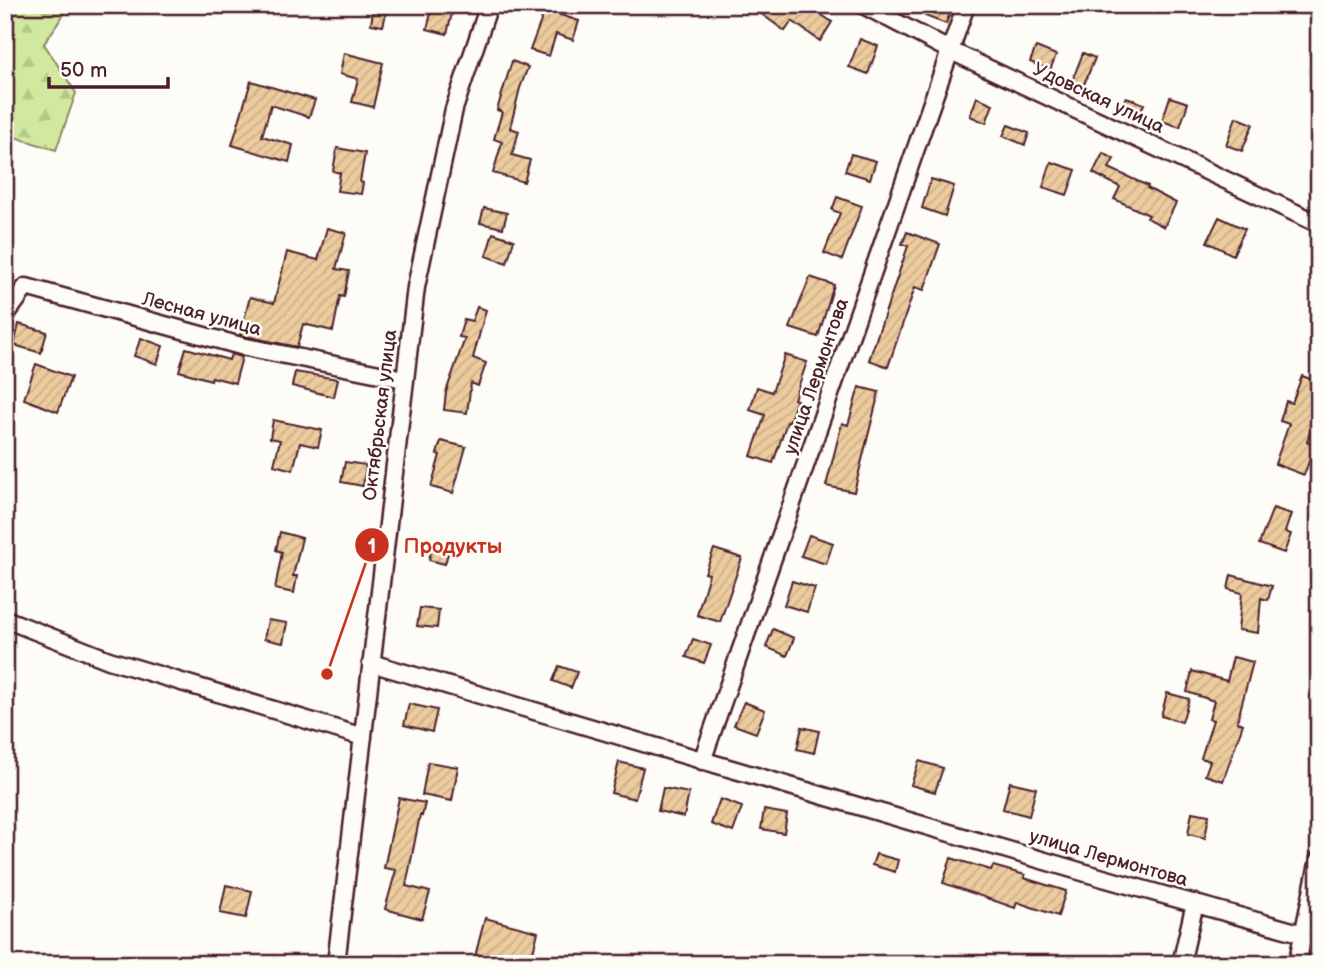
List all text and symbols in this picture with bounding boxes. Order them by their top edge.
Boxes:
scale bar [49,46,168,90]
text: 50 m [60,58,107,83]
street label: Удовская улица [1029,58,1168,139]
street label: Лесная улица [139,287,264,341]
street label: улица Лермонтова [779,295,854,458]
street label: Октябрьская улица [359,328,402,502]
callout: Продукты [355,524,517,566]
text: 1 [368,534,376,559]
text: Продукты [404,534,502,559]
street label: улица Лермонтова [1027,825,1190,892]

